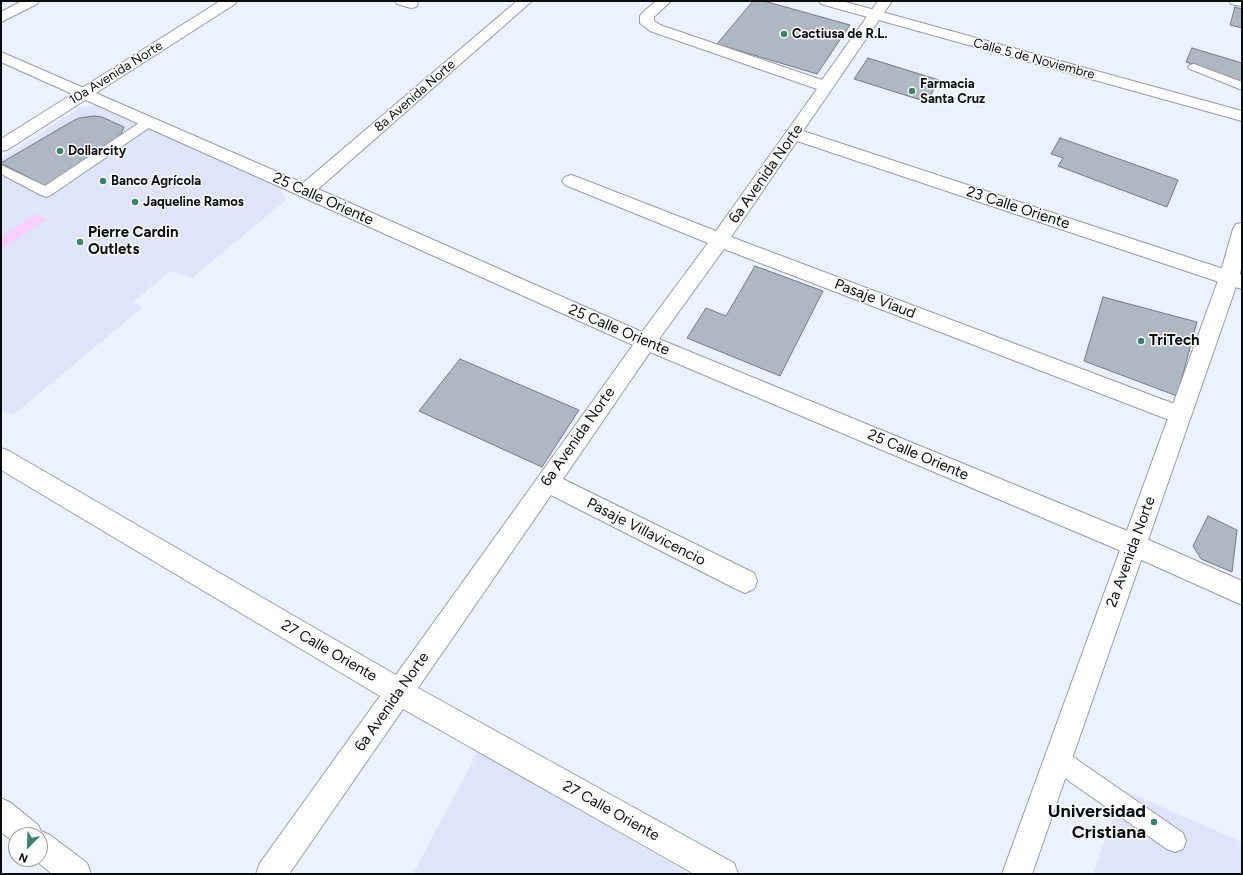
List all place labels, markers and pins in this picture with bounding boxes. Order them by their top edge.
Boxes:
place label: Cactiusa de R.L. [792,26,887,42]
marker: Cactiusa de R.L. [779,29,789,39]
place label: Farmacia Santa Cruz [920,76,985,107]
marker: Farmacia Santa Cruz [907,86,917,96]
place label: Dollarcity [68,143,126,159]
marker: Dollarcity [55,146,65,156]
place label: Banco Agrícola [111,173,201,189]
marker: Banco Agrícola [98,176,108,186]
place label: Jaqueline Ramos [143,194,244,210]
marker: Jaqueline Ramos [130,197,140,207]
place label: Pierre Cardin Outlets [88,224,178,259]
marker: Pierre Cardin Outlets [75,237,85,247]
place label: TriTech [1149,332,1200,350]
marker: TriTech [1136,336,1146,346]
place label: Universidad Cristiana [1048,801,1146,844]
marker: Universidad Cristiana [1149,817,1159,827]

